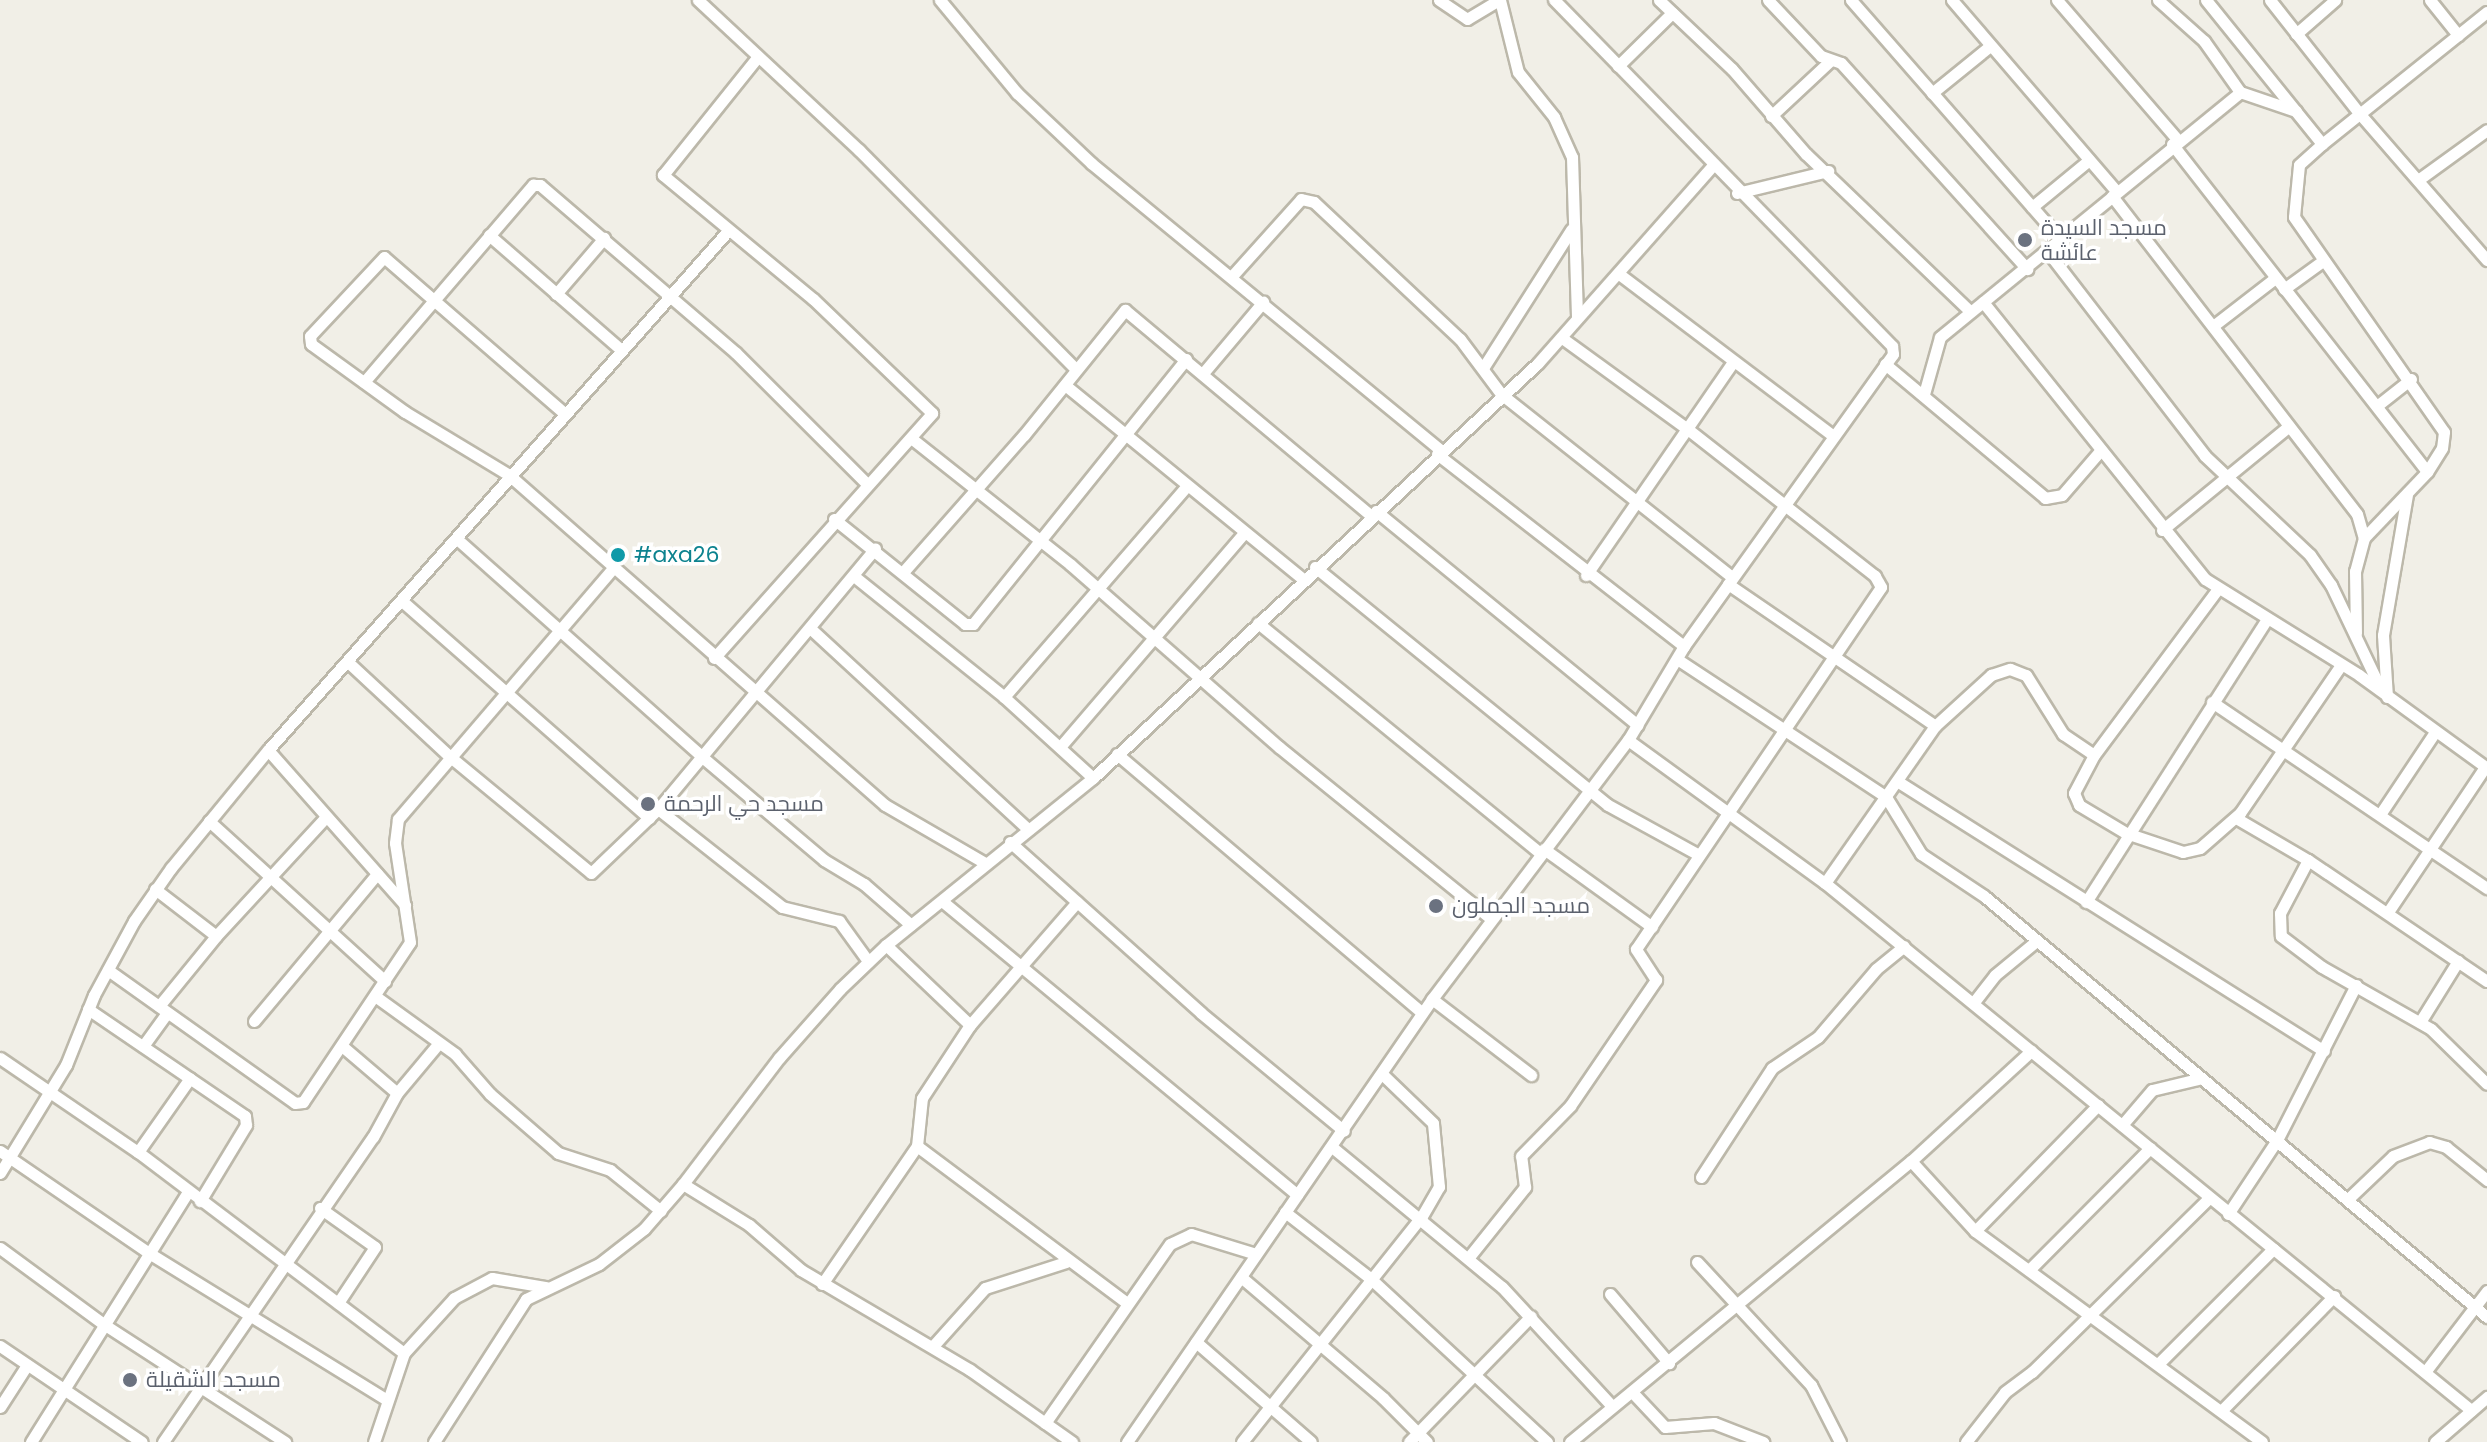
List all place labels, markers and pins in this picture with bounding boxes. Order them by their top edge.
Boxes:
place label: مسجد السيدة عائشة [2041,214,2167,266]
marker: مسجد السيدة عائشة [2016,231,2034,249]
place label: #axa26 [634,542,719,568]
marker: #axa26 [609,546,627,564]
place label: مسجد حي الرحمة [664,791,824,817]
marker: مسجد حي الرحمة [639,795,657,813]
place label: مسجد الجملون [1452,893,1590,919]
marker: مسجد الجملون [1427,897,1445,915]
place label: مسجد الشقيلة [146,1367,281,1393]
marker: مسجد الشقيلة [121,1371,139,1389]

